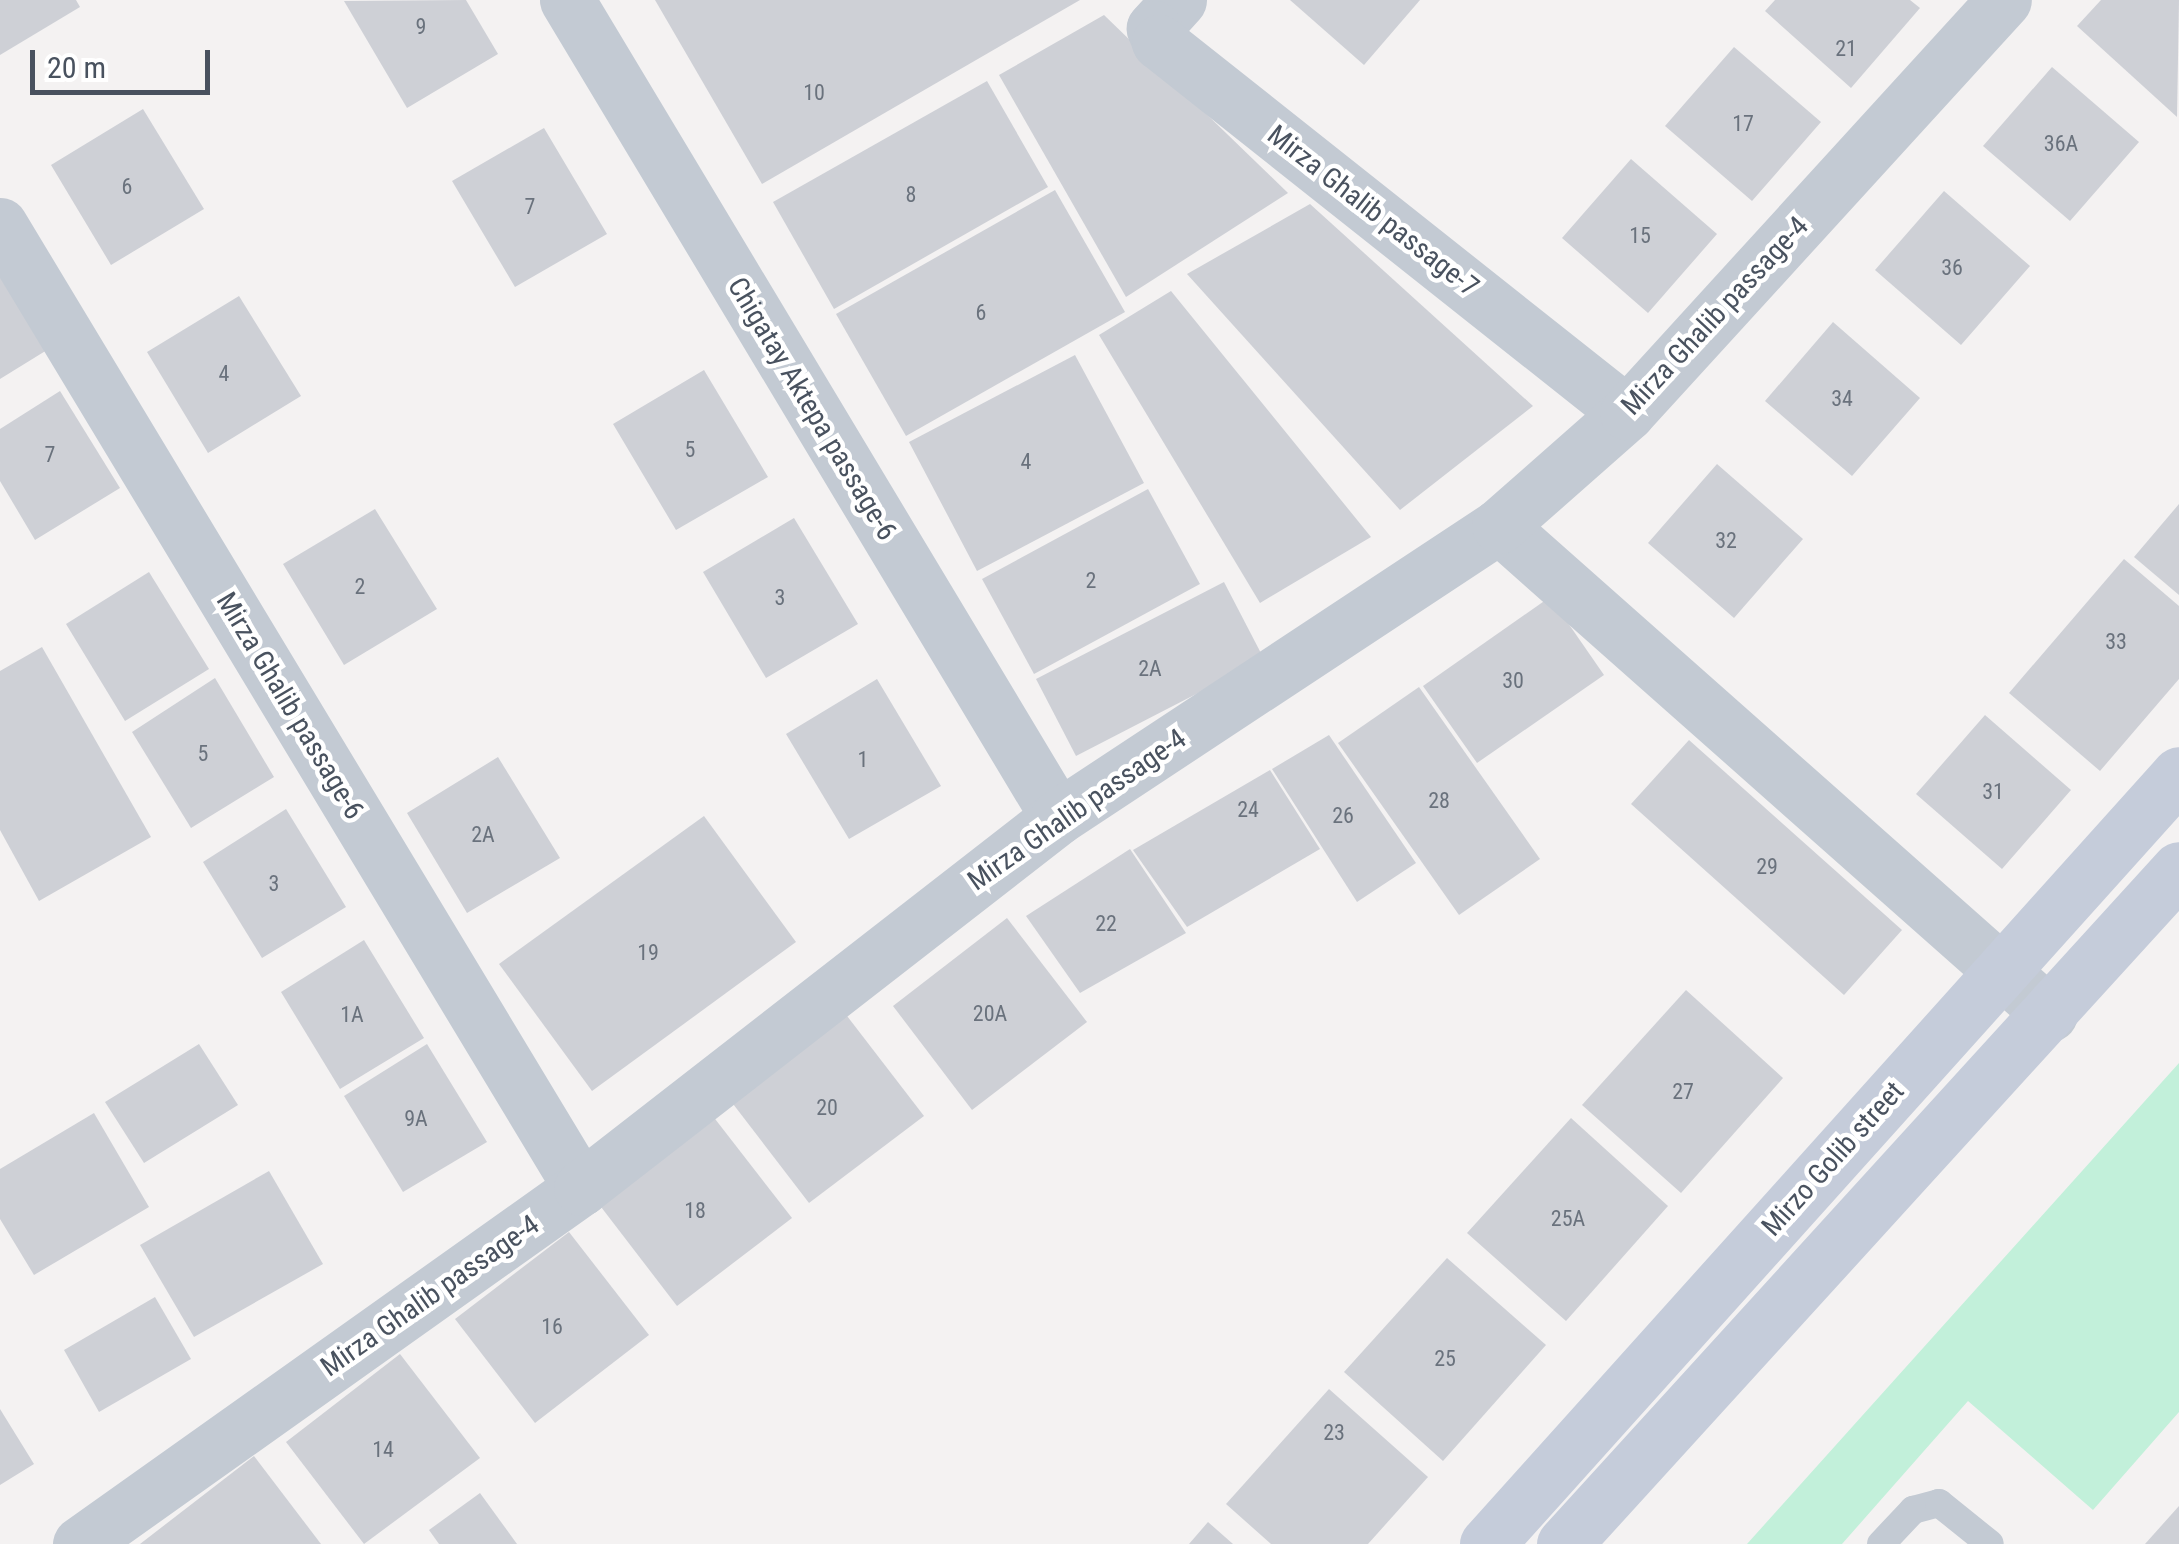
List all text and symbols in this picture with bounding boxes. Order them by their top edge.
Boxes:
house number: 9 [416,14,426,40]
scale bar [35,30,215,92]
house number: 21 [1835,36,1857,62]
text: 20 m [47,50,106,85]
house number: 10 [803,80,825,106]
house number: 17 [1732,111,1754,137]
street label: Mirza Ghalib passage-7 [1261,118,1485,304]
house number: 36A [2044,131,2078,157]
house number: 6 [122,174,132,200]
house number: 8 [906,182,916,208]
house number: 7 [525,194,535,220]
street label: Mirza Ghalib passage-4 [1615,210,1815,422]
house number: 15 [1629,223,1651,249]
house number: 36 [1941,255,1963,281]
street label: Chigatay Aktepa passage-6 [720,272,904,546]
house number: 6 [976,300,986,326]
house number: 4 [219,361,229,387]
house number: 34 [1831,386,1853,412]
house number: 5 [685,437,695,463]
house number: 7 [45,442,55,468]
house number: 4 [1021,449,1031,475]
house number: 32 [1715,528,1737,554]
house number: 2 [1086,568,1096,594]
house number: 2 [355,574,365,600]
house number: 3 [775,585,785,611]
street label: Mirza Ghalib passage-6 [209,586,371,826]
house number: 33 [2105,629,2127,655]
house number: 2A [1138,656,1162,682]
house number: 30 [1502,668,1524,694]
street label: Mirza Ghalib passage-4 [961,722,1193,898]
house number: 5 [198,741,208,767]
house number: 1 [858,747,868,773]
house number: 31 [1982,779,2004,805]
house number: 28 [1428,788,1450,814]
house number: 24 [1237,797,1259,823]
house number: 26 [1332,803,1354,829]
house number: 2A [471,822,495,848]
house number: 29 [1756,854,1778,880]
house number: 3 [269,871,279,897]
house number: 22 [1095,911,1117,937]
house number: 19 [637,940,659,966]
house number: 20A [973,1001,1007,1027]
house number: 1A [340,1002,364,1028]
street label: Mirzo Golib street [1755,1075,1911,1243]
house number: 27 [1672,1079,1694,1105]
house number: 20 [816,1095,838,1121]
house number: 9A [404,1106,428,1132]
house number: 18 [684,1198,706,1224]
house number: 25A [1551,1206,1585,1232]
street label: Mirza Ghalib passage-4 [314,1208,546,1384]
house number: 16 [541,1314,563,1340]
house number: 25 [1434,1346,1456,1372]
house number: 23 [1323,1420,1345,1446]
house number: 14 [372,1437,394,1463]

